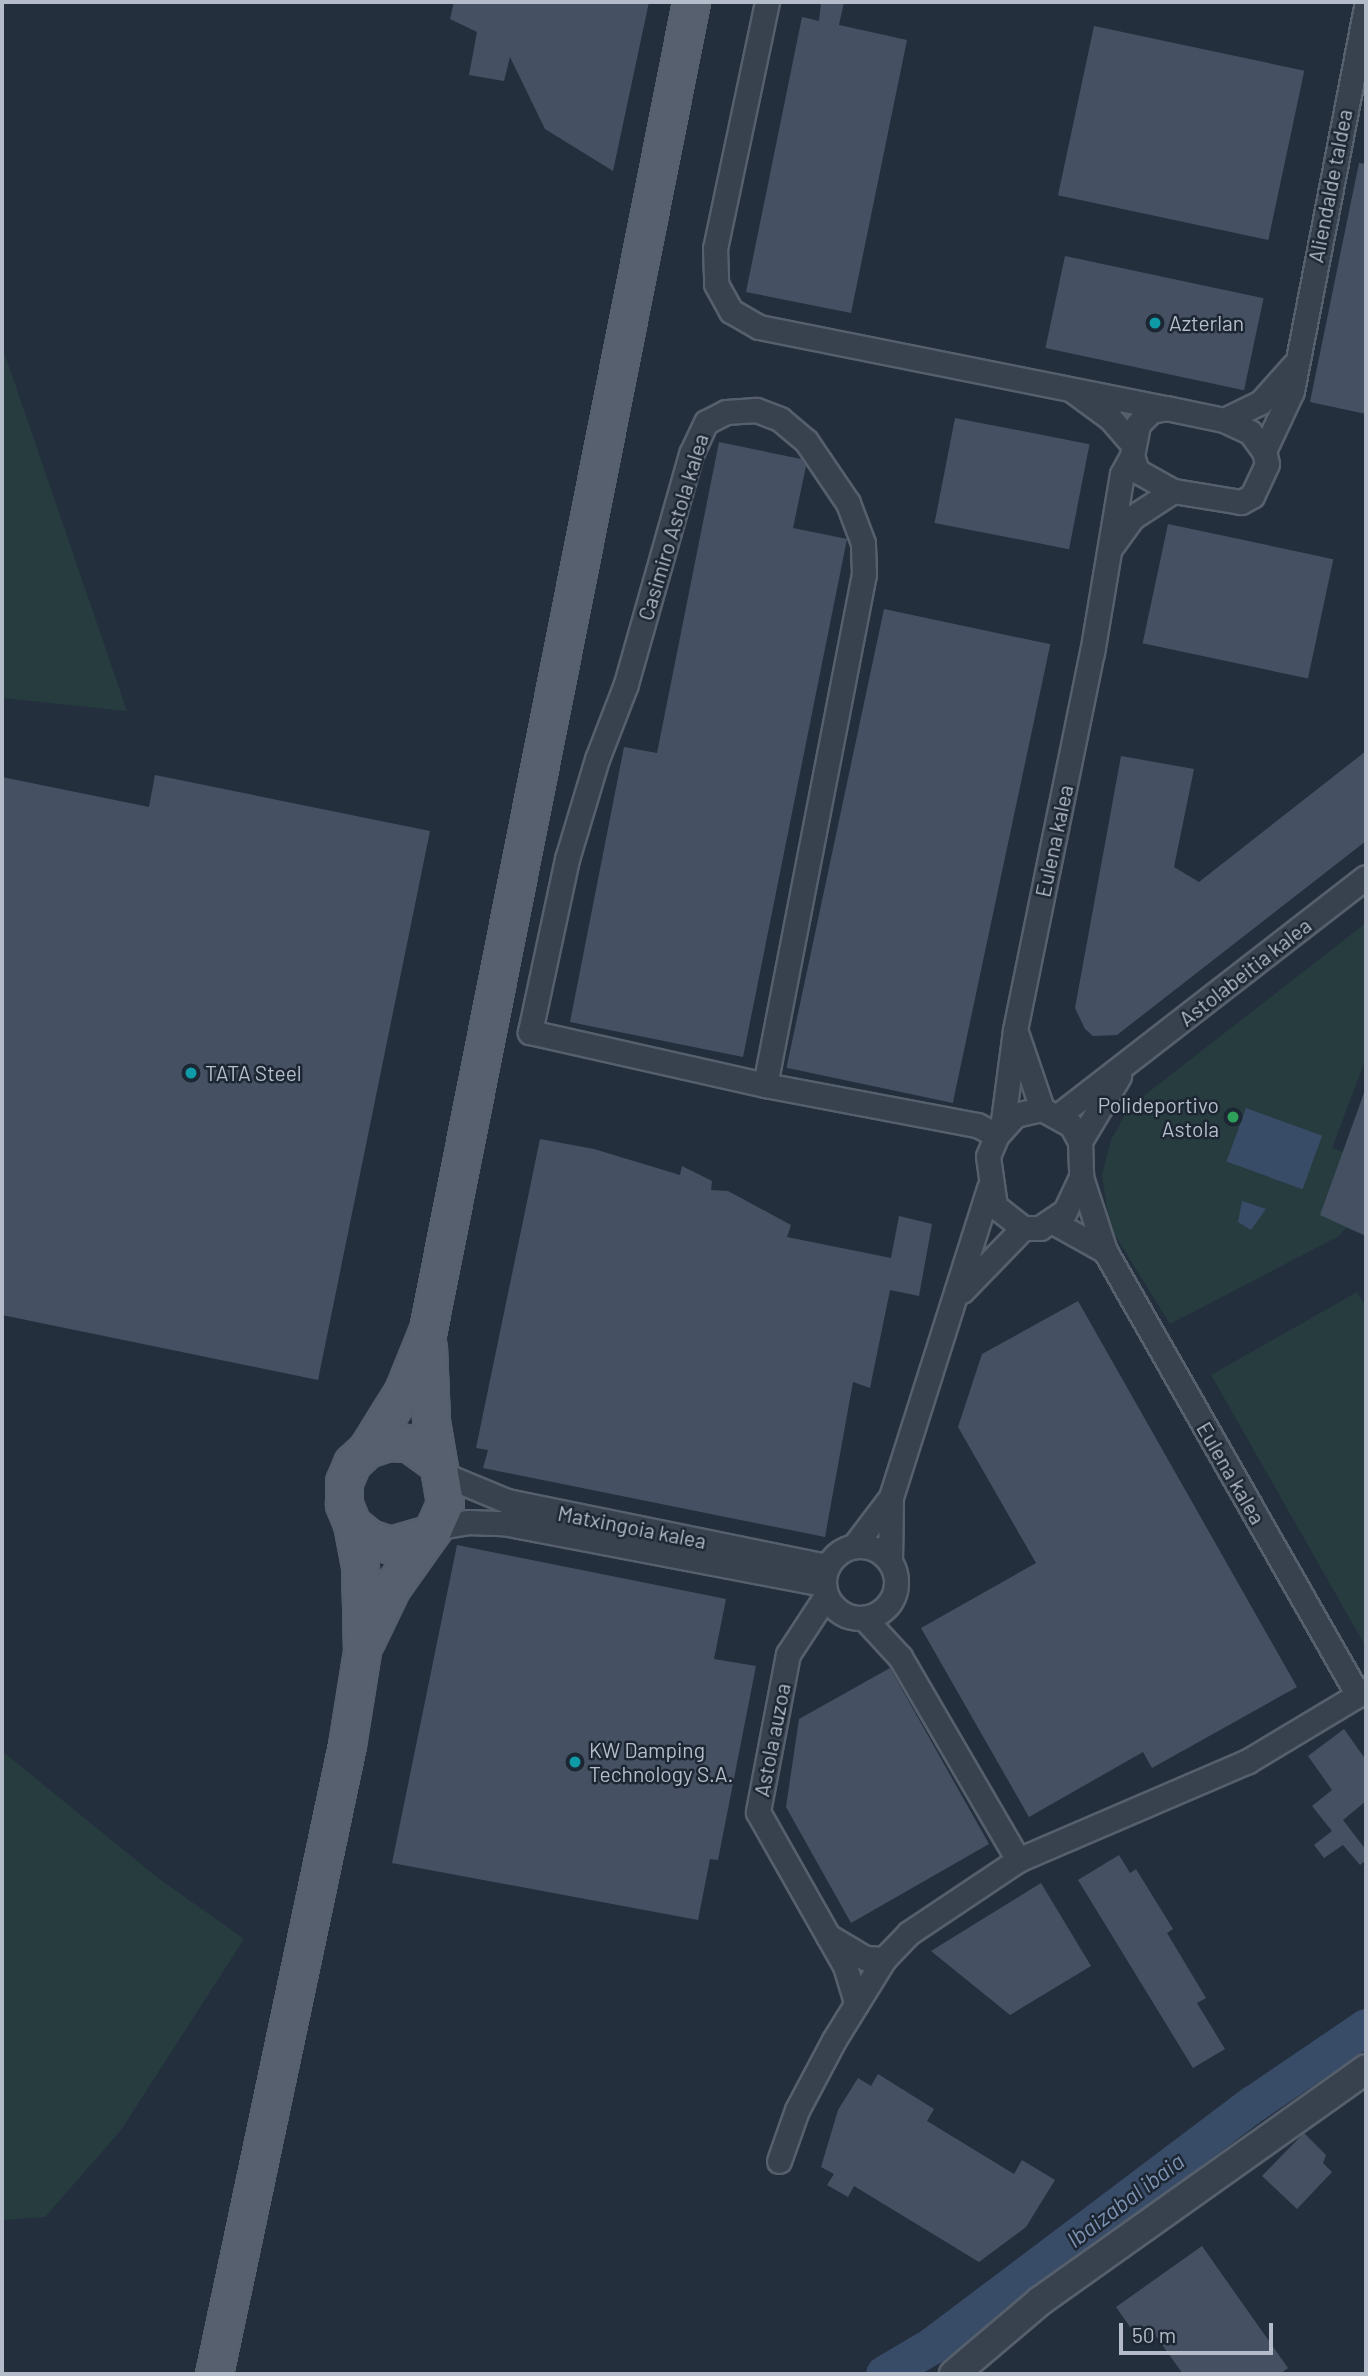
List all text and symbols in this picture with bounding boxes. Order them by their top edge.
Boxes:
street label: Aliendalde taldea [1303,107,1357,265]
place label: Azterlan [1169,310,1244,336]
marker: Azterlan [1147,315,1163,331]
street label: Casimiro Astola kalea [633,431,713,623]
street label: Eulena kalea [1030,783,1078,899]
street label: Astolabeitia kalea [1174,913,1316,1031]
place label: TATA Steel [205,1060,302,1086]
marker: TATA Steel [183,1065,199,1081]
place label: Polideportivo Astola [1098,1092,1219,1142]
marker: Polideportivo Astola [1225,1109,1241,1125]
street label: Eulena kalea [1192,1417,1270,1529]
street label: Matxingoia kalea [556,1500,708,1554]
street label: Astola auzoa [749,1681,795,1799]
place label: KW Damping Technology S.A. [589,1737,733,1787]
marker: KW Damping Technology S.A. [567,1754,583,1770]
water label: Ibaizabal ibaia [1061,2147,1189,2253]
scale bar [1123,2310,1277,2354]
text: 50 m [1132,2322,1176,2347]

